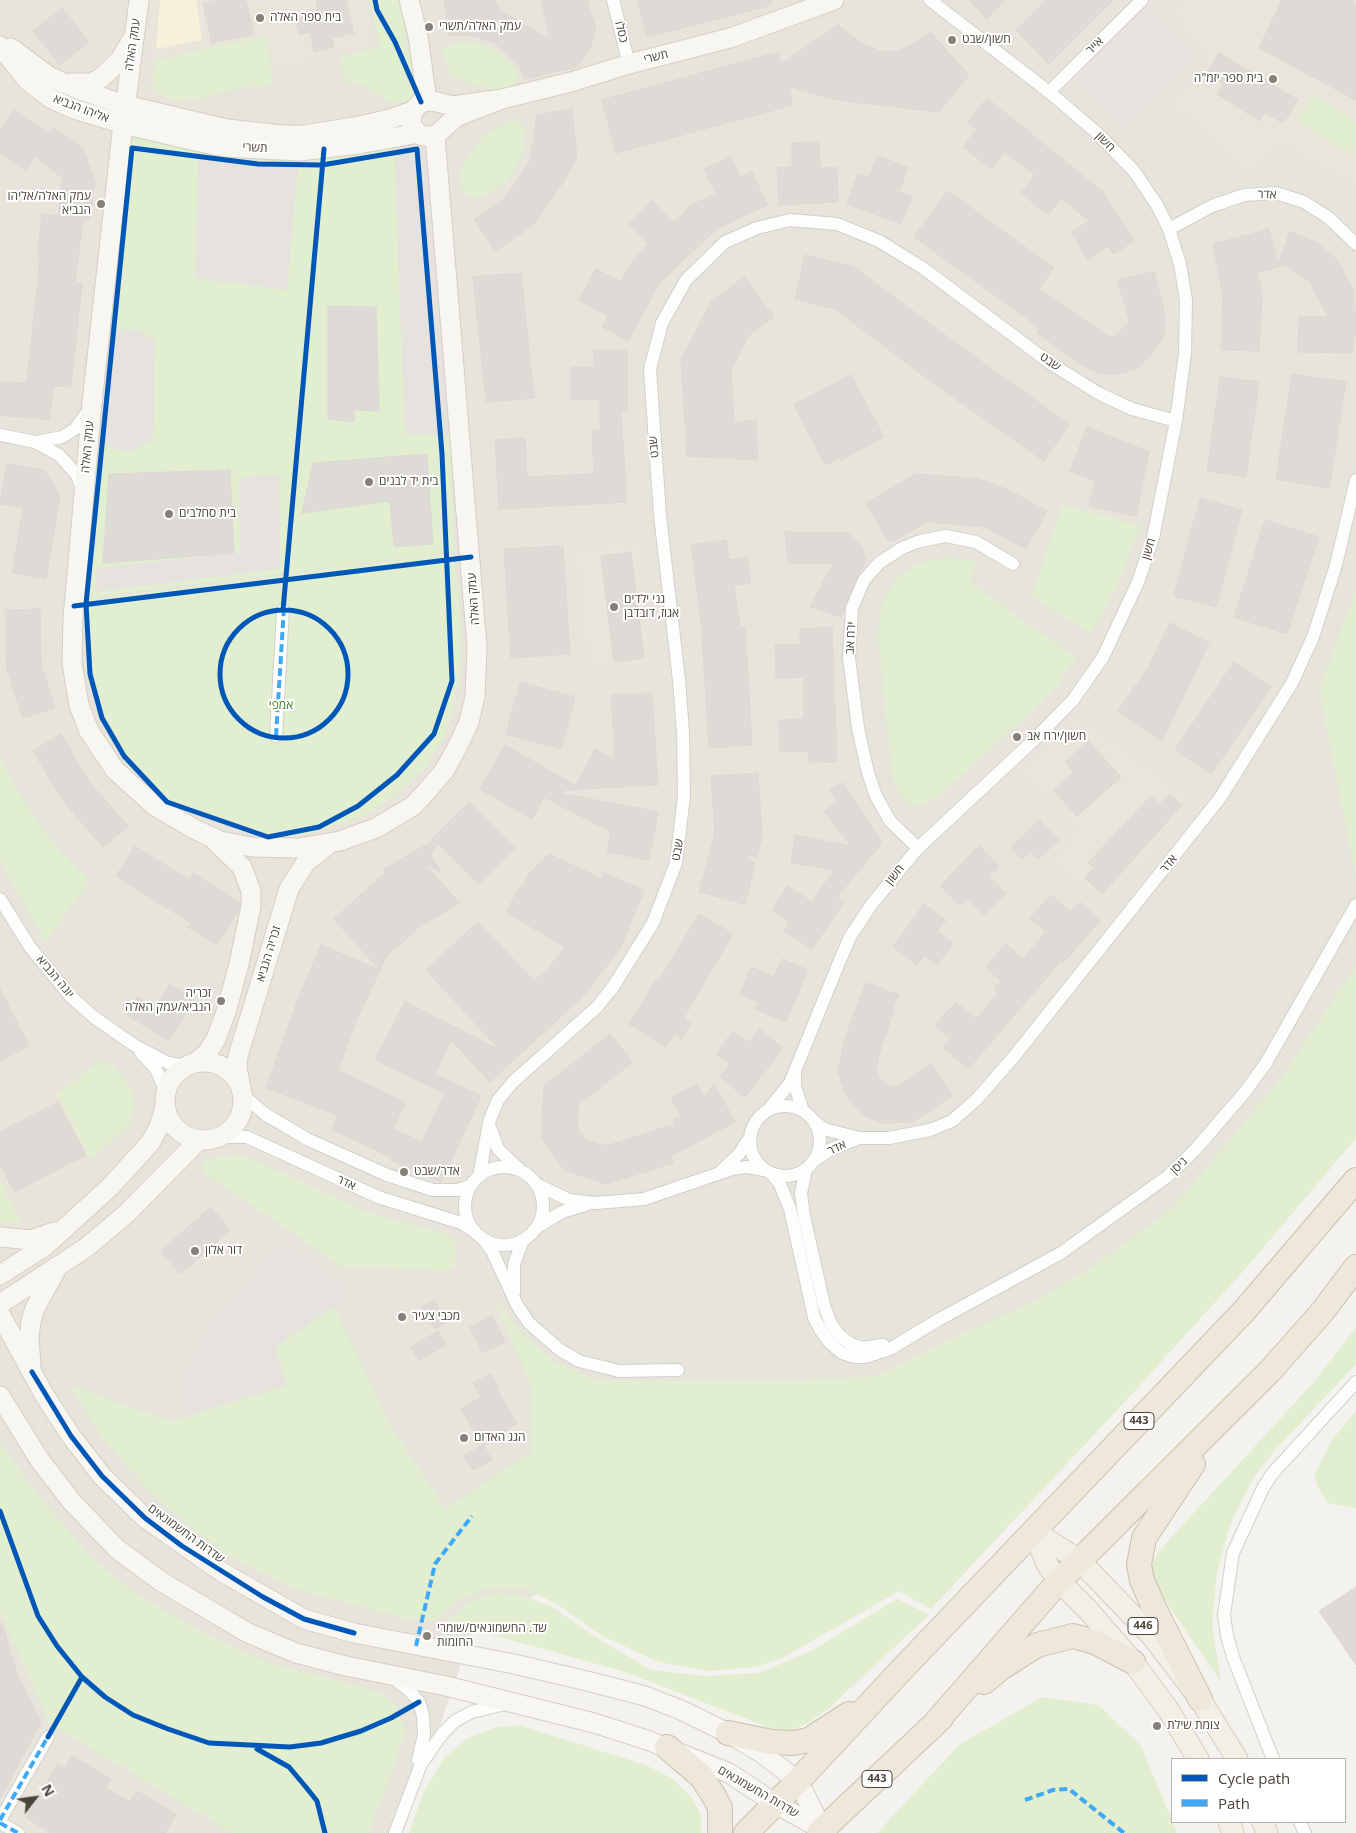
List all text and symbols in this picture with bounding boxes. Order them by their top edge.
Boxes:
place label: בית ספר האלה [270,11,341,25]
marker: בית ספר האלה [254,12,266,24]
street label: עמק האלה [122,18,144,72]
place label: עמק האלה/תשרי [439,20,521,34]
street label: כסלו [611,20,631,44]
marker: עמק האלה/תשרי [423,21,435,33]
place label: חשון/שבט [962,33,1011,47]
marker: חשון/שבט [946,34,958,46]
street label: אייר [1083,34,1107,58]
street label: תשרי [642,47,670,67]
place label: בית ספר יזמ"ה [1194,72,1263,86]
marker: בית ספר יזמ"ה [1267,73,1279,85]
street label: אליהו הנביא [51,92,111,126]
street label: חשון [1092,129,1118,155]
street label: תשרי [242,140,268,156]
street label: אדר [1257,188,1277,202]
place label: עמק האלה/אליהו הנביא [8,190,91,218]
marker: עמק האלה/אליהו הנביא [95,198,107,210]
street label: שבט [1037,350,1063,374]
street label: עמק האלה [79,420,97,474]
street label: שבט [646,435,662,459]
place label: בית יד לבנים [379,475,439,489]
marker: בית יד לבנים [363,476,375,488]
place label: בית סחלבים [179,507,236,521]
marker: בית סחלבים [163,508,175,520]
street label: חשון [1139,536,1159,562]
street label: עמק האלה [465,572,483,626]
place label: גני ילדים אגוז, דובדבן [624,593,679,621]
marker: גני ילדים אגוז, דובדבן [608,601,620,613]
street label: ירח אב [843,621,859,655]
park label: אמפי [269,699,293,713]
place label: חשון/ירח אב [1027,730,1086,744]
marker: חשון/ירח אב [1011,731,1023,743]
street label: שבט [669,838,687,862]
street label: אדר [1157,852,1181,876]
street label: חשון [882,862,908,888]
street label: זכריה הנביא [254,924,284,984]
street label: יונה הנביא [33,953,77,1001]
place label: זכריה הנביא/עמק האלה [125,987,211,1015]
marker: זכריה הנביא/עמק האלה [215,995,227,1007]
street label: אדר [825,1137,849,1159]
street label: ניסן [1167,1154,1191,1178]
place label: אדר/שבט [414,1165,460,1179]
marker: אדר/שבט [398,1166,410,1178]
street label: אדר [334,1173,358,1193]
place label: דור אלון [205,1244,242,1258]
marker: דור אלון [189,1245,201,1257]
place label: מכבי צעיר [412,1310,460,1324]
marker: מכבי צעיר [396,1311,408,1323]
road number: 443 [1124,1412,1154,1430]
place label: הגג האדום [474,1431,526,1445]
marker: הגג האדום [458,1432,470,1444]
street label: שדרות החשמונאים [145,1501,227,1567]
road number: 446 [1128,1618,1158,1634]
place label: שד. החשמונאים/שומרי החומות [437,1622,547,1650]
marker: שד. החשמונאים/שומרי החומות [421,1630,433,1642]
place label: צומת שילת [1167,1719,1220,1733]
marker: צומת שילת [1151,1720,1163,1732]
legend [1171,1758,1346,1823]
street label: שדרות החשמונאים [715,1763,801,1821]
text: Cycle path [1218,1768,1290,1788]
road number: 443 [862,1770,892,1788]
north arrow [10,1773,60,1823]
text: N [37,1781,59,1800]
text: Path [1218,1793,1250,1813]

